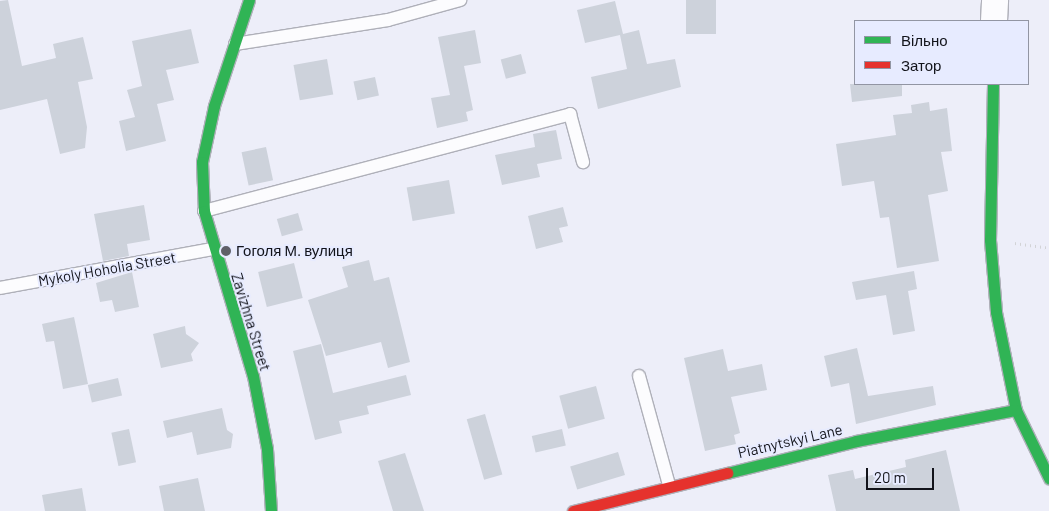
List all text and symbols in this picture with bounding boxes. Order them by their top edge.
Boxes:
legend [854,20,1029,85]
text: Вільно [901,31,948,49]
text: Затор [901,56,941,74]
place label: Гоголя М. вулиця [236,242,353,260]
marker: Гоголя М. вулиця [220,245,232,257]
street label: Mykoly Hoholia Street [37,248,177,290]
street label: Zavizhna Street [228,271,274,373]
street label: Piatnytskyi Lane [736,420,844,462]
scale bar [869,458,936,490]
text: 20 m [874,468,906,486]

